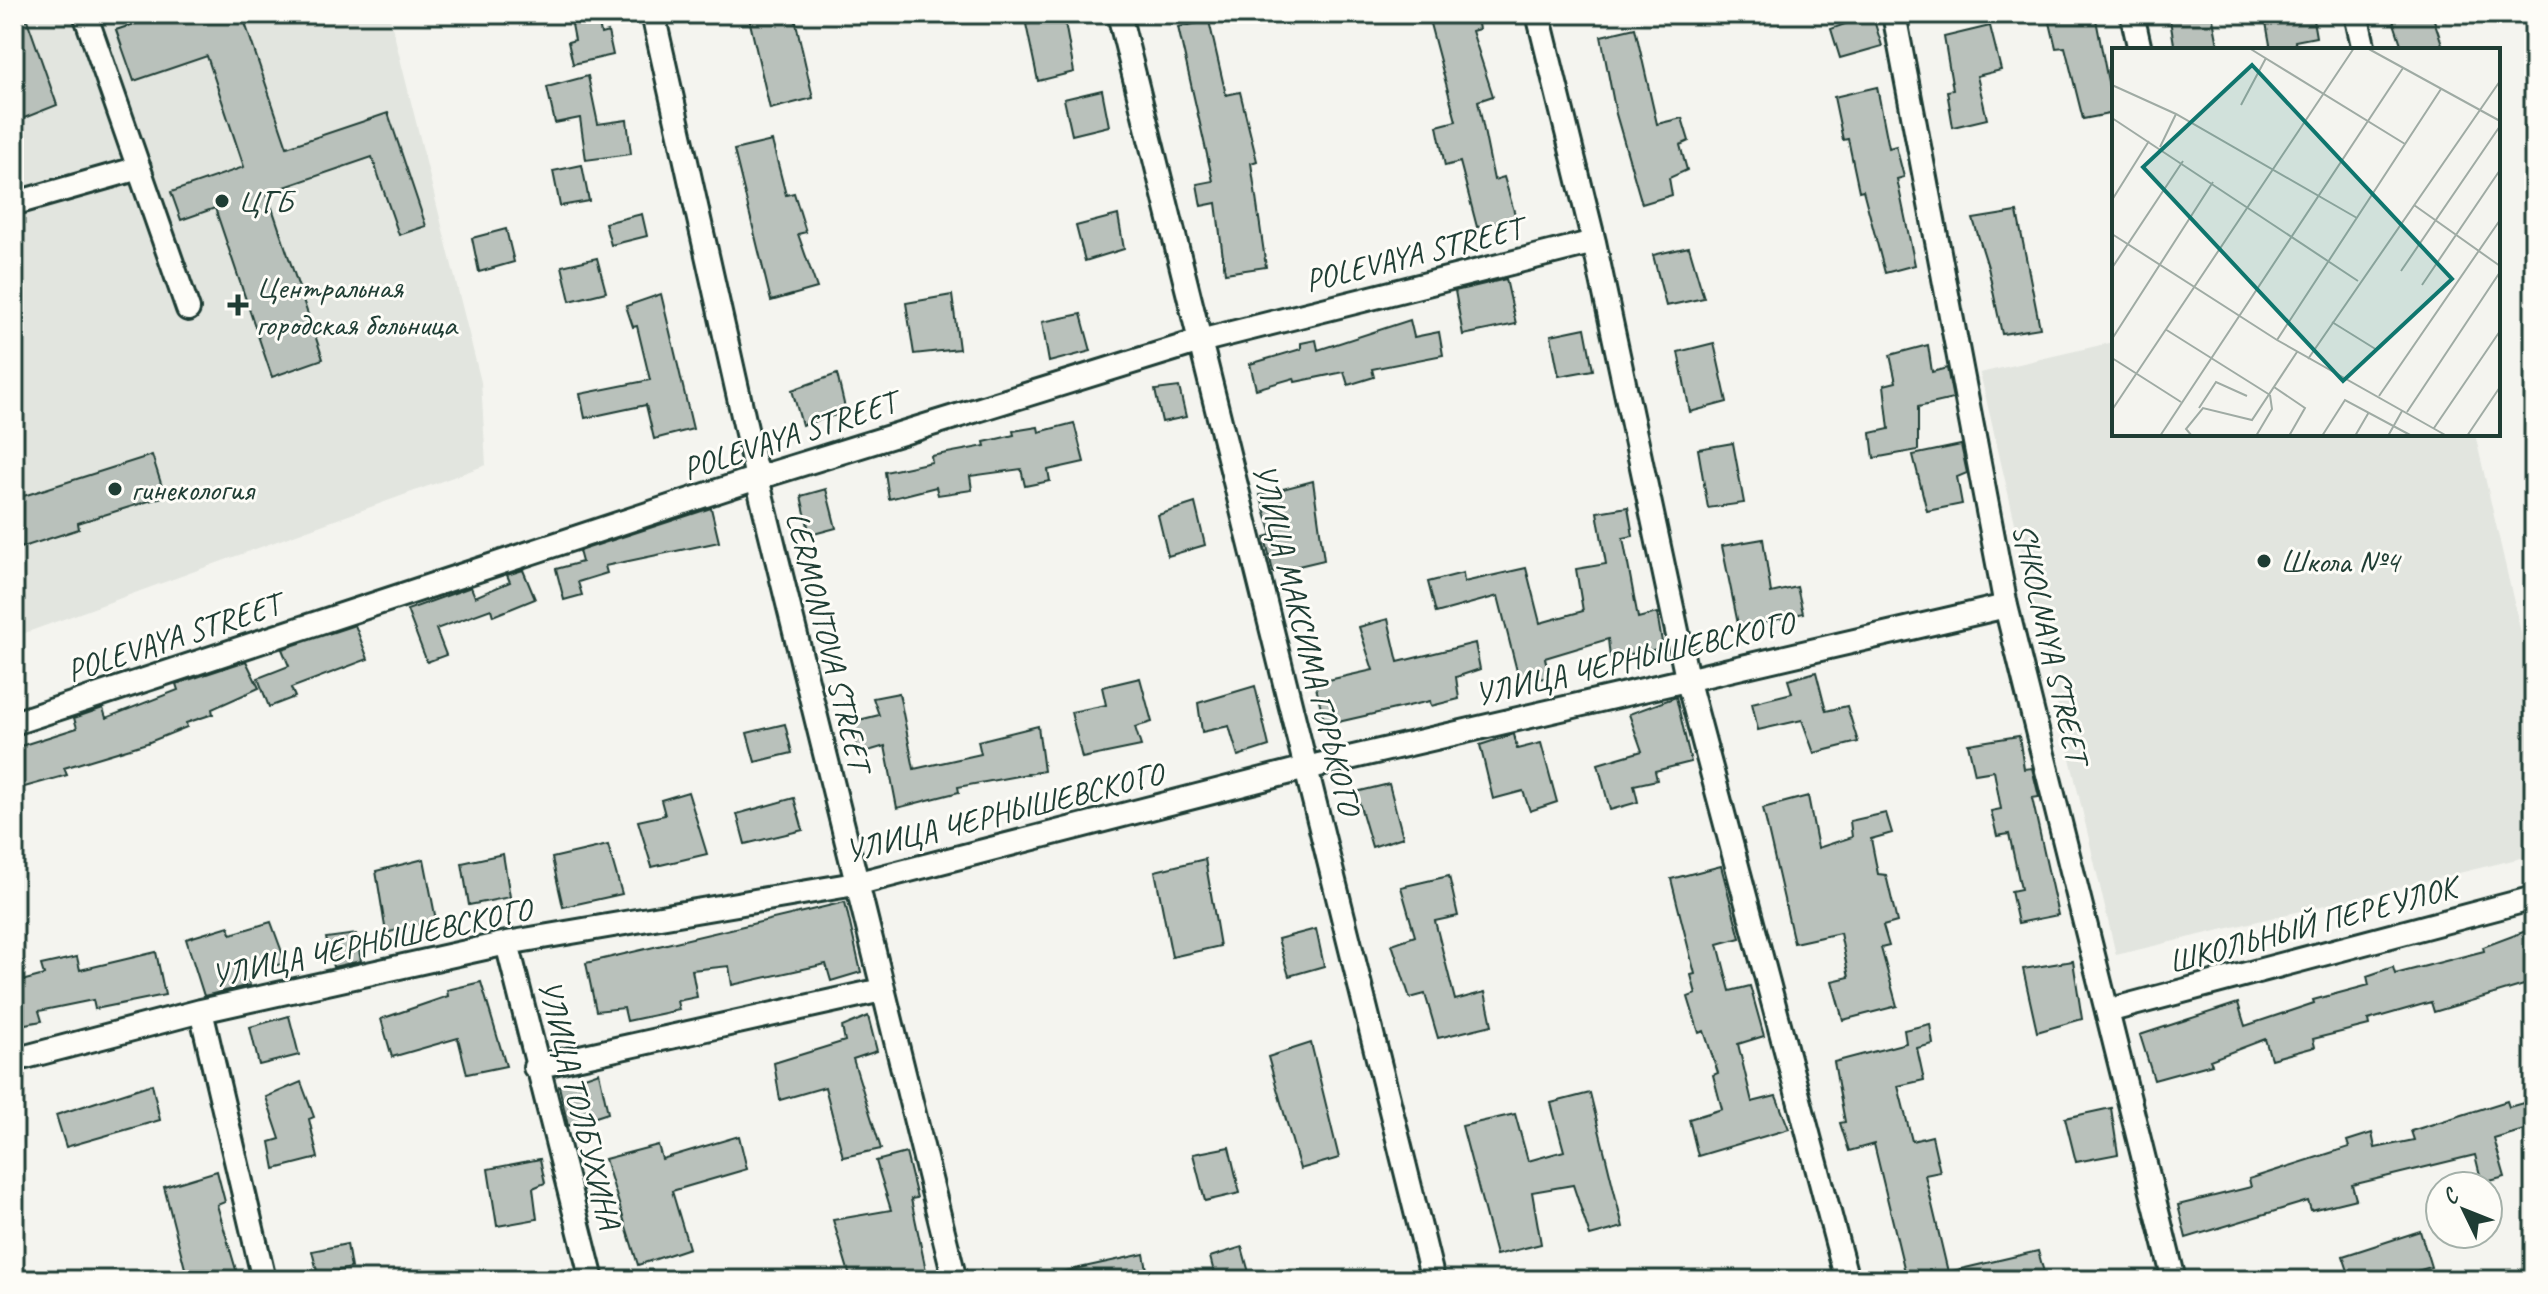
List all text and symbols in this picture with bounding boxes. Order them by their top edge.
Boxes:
inset map [2112,48,2500,436]
place label: ЦГБ [238,181,296,222]
marker: ЦГБ [213,192,231,210]
street label: POLEVAYA STREET [1301,206,1533,301]
place label: Центральная городская больница [256,267,459,345]
marker: Центральная городская больница [227,294,249,316]
street label: POLEVAYA STREET [677,379,908,489]
street label: УЛИЦА МАКСИМА ГОРЬКОГО [1243,460,1371,822]
place label: гинекология [131,469,256,510]
marker: гинекология [106,480,124,498]
street label: LERMONTOVA STREET [777,508,882,781]
street label: SHKOLNAYA STREET [2003,519,2099,773]
place label: Школа №4 [2280,541,2403,582]
marker: Школа №4 [2255,552,2273,570]
street label: POLEVAYA STREET [61,581,292,691]
street label: УЛИЦА ЧЕРНЫШЕВСКОГО [1471,601,1801,715]
street label: УЛИЦА ЧЕРНЫШЕВСКОГО [841,752,1170,872]
street label: ШКОЛЬНЫЙ ПЕРЕУЛОК [2164,865,2466,983]
street label: УЛИЦА ЧЕРНЫШЕВСКОГО [207,888,538,996]
street label: УЛИЦА ТОЛБУХИНА [529,976,631,1235]
north arrow [2424,1170,2504,1250]
text: С [2436,1181,2466,1211]

